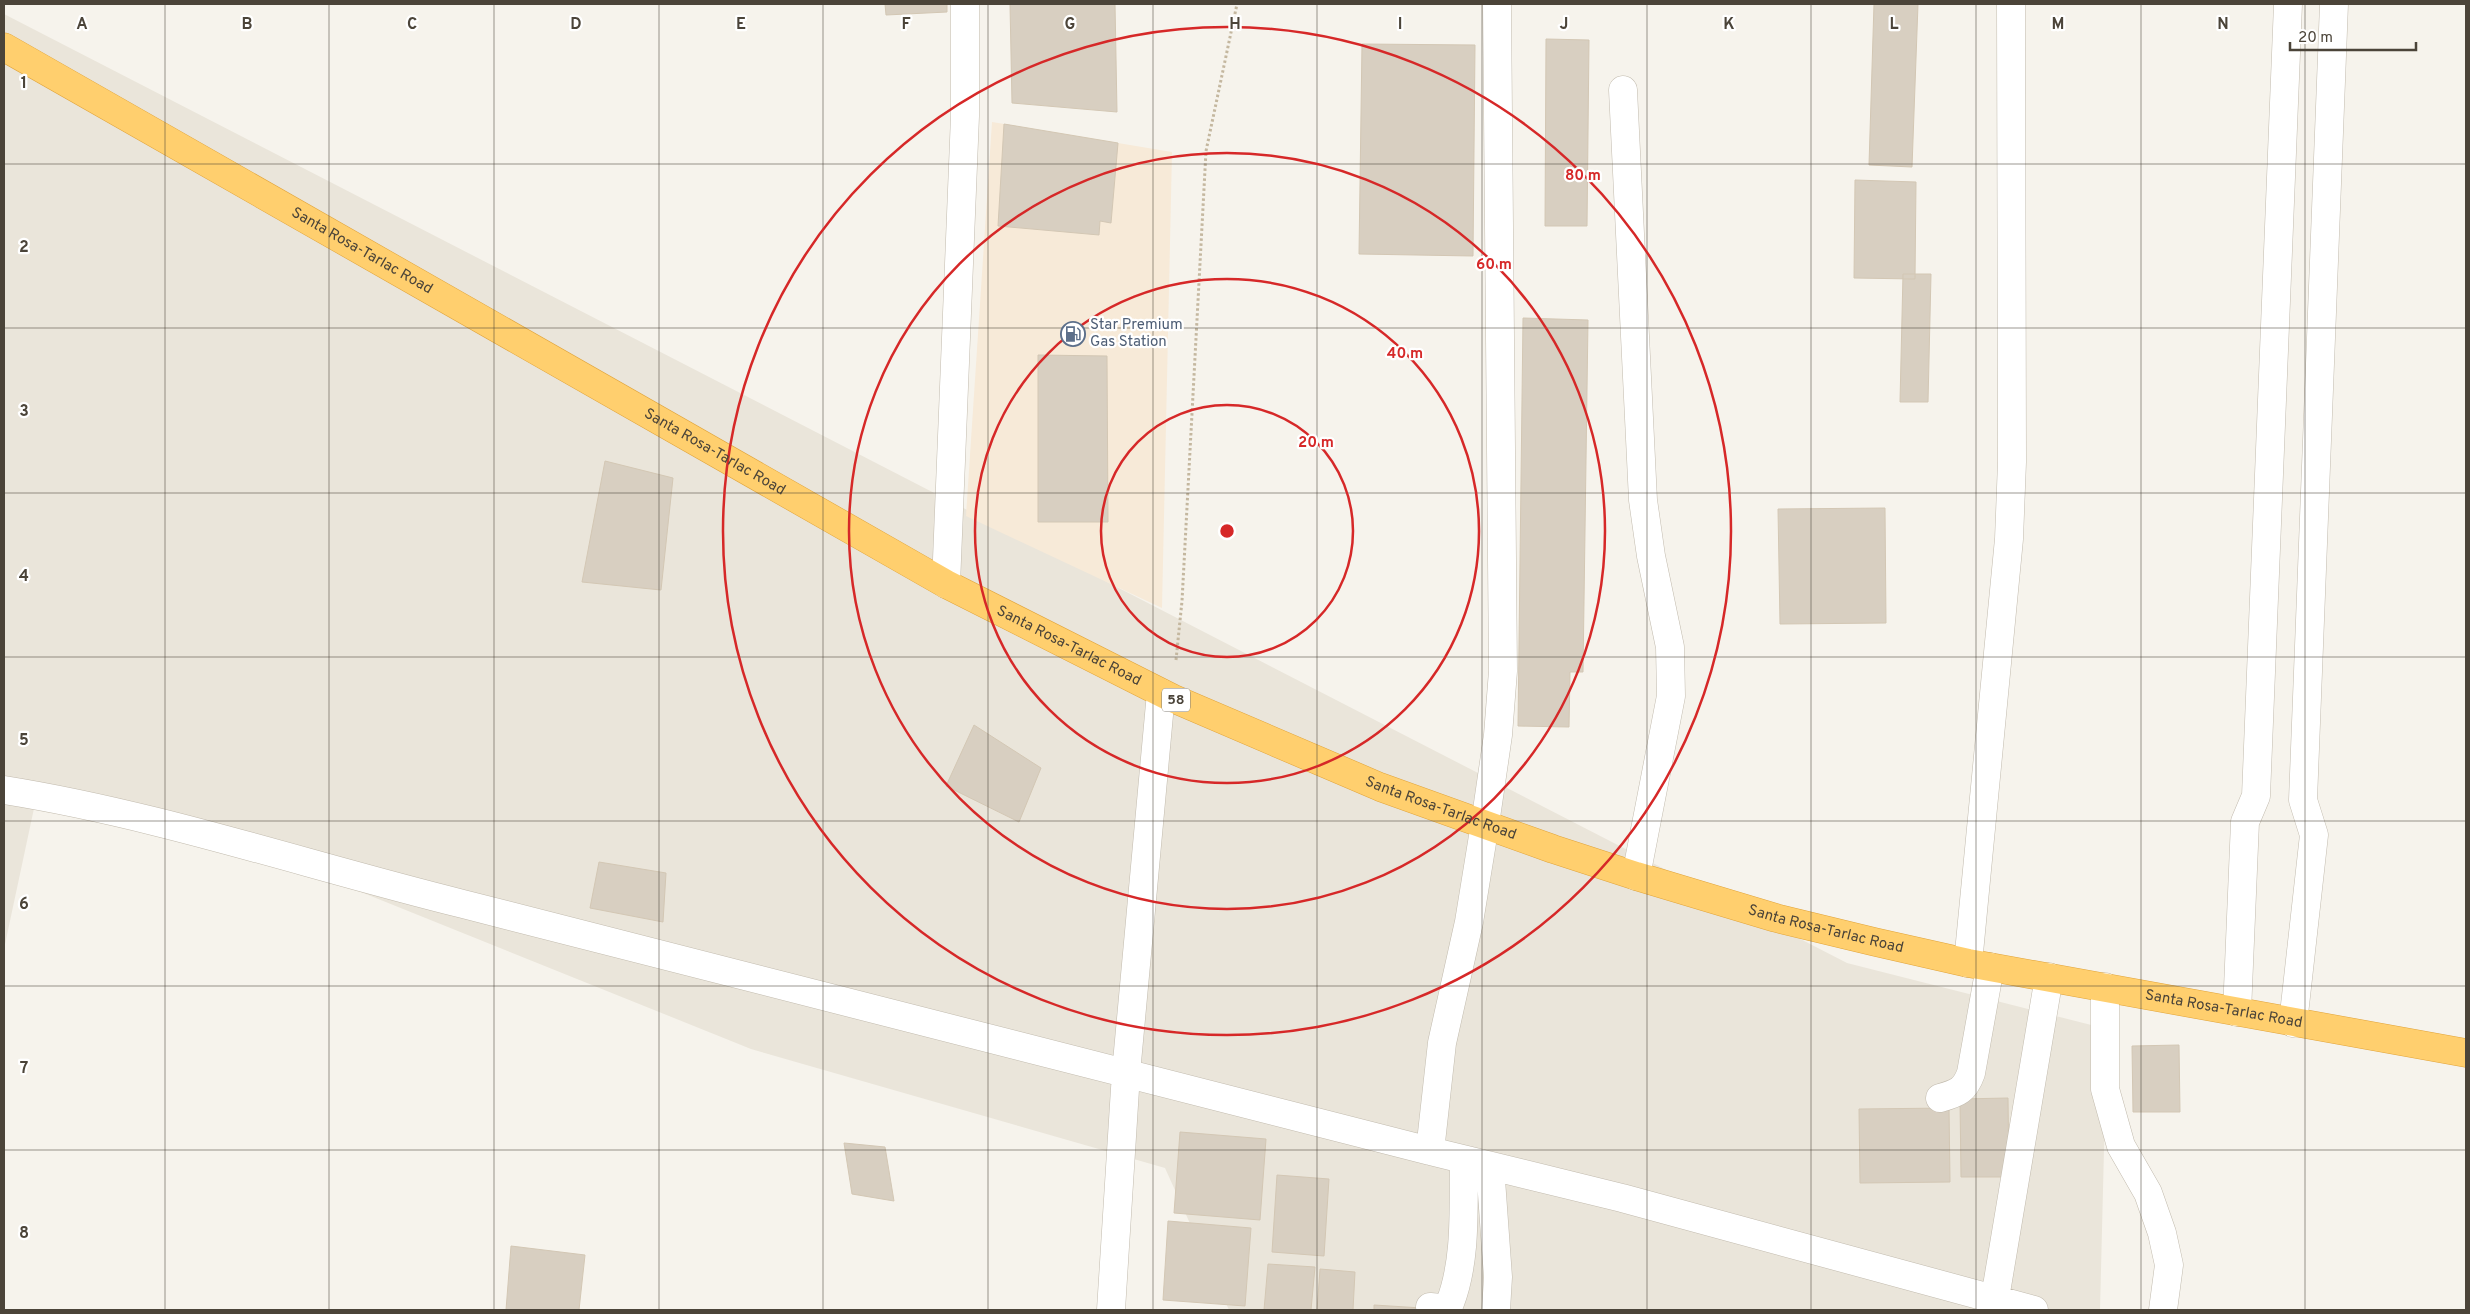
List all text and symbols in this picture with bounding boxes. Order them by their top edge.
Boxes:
text: A [76,15,88,35]
text: B [241,15,253,35]
text: C [407,15,417,35]
text: D [570,15,582,35]
text: E [736,15,746,35]
text: F [901,15,911,35]
text: G [1065,15,1075,35]
text: H [1229,15,1241,35]
text: I [1398,15,1402,35]
text: J [1560,15,1568,35]
text: K [1723,15,1735,35]
text: L [1889,15,1899,35]
text: M [2052,15,2064,35]
text: N [2217,15,2229,35]
scale bar [2290,20,2416,52]
text: 20 m [2298,29,2333,48]
text: 1 [21,74,27,94]
text: 80 m [1565,167,1601,186]
street label: Santa Rosa-Tarlac Road [288,203,436,299]
text: 2 [19,238,29,258]
text: 60 m [1476,256,1512,275]
place label: Star Premium Gas Station [1090,316,1183,352]
fuel station icon: Star Premium Gas Station [1060,321,1086,347]
text: 40 m [1387,345,1423,364]
text: 3 [19,402,29,422]
street label: Santa Rosa-Tarlac Road [641,404,789,500]
text: 20 m [1298,434,1334,453]
centre of rings [1218,522,1236,540]
text: 4 [19,567,29,587]
street label: Santa Rosa-Tarlac Road [993,602,1144,690]
road number: 58 [1162,688,1190,712]
text: 5 [19,731,29,751]
street label: Santa Rosa-Tarlac Road [1362,772,1519,845]
text: 6 [19,895,29,915]
street label: Santa Rosa-Tarlac Road [1746,901,1905,958]
street label: Santa Rosa-Tarlac Road [2144,986,2304,1033]
text: 7 [20,1059,28,1079]
text: 8 [19,1224,29,1244]

